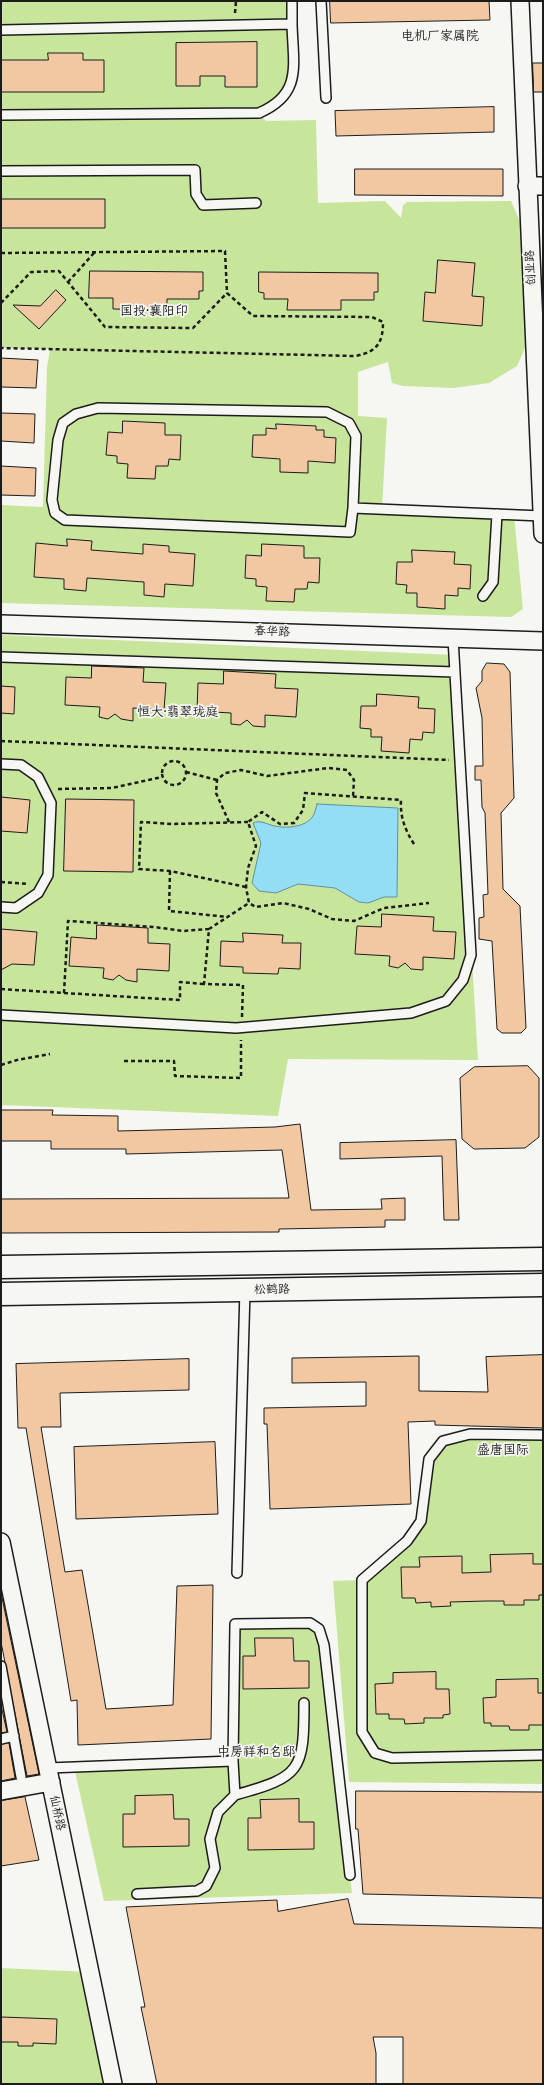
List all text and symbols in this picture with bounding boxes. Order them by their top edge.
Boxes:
district label: 电机厂家属院 [401,29,479,45]
street label: 创业路 [523,250,539,286]
district label: 国投·襄阳印 [120,304,188,320]
street label: 春华路 [254,624,290,640]
district label: 恒大·翡翠珑庭 [137,705,219,721]
street label: 松鹤路 [254,1282,290,1298]
district label: 盛唐国际 [477,1443,529,1459]
district label: 中房祥和名邸 [217,1745,295,1761]
street label: 仙桥路 [46,1794,68,1832]

